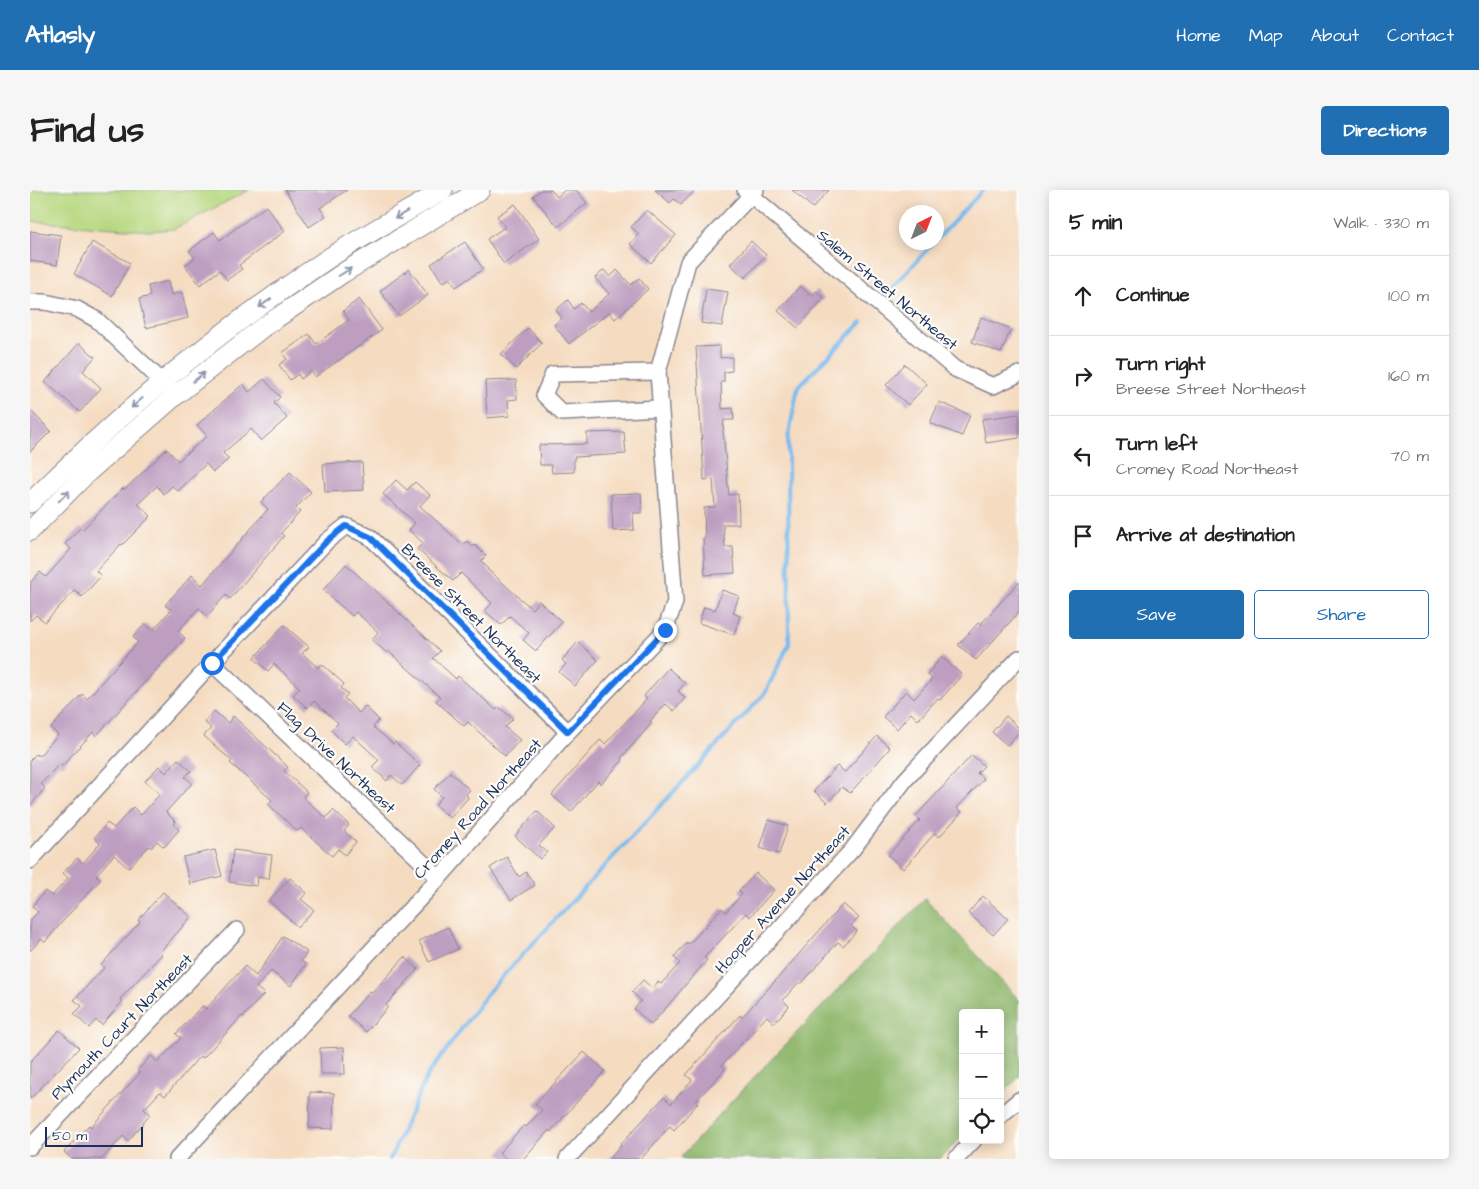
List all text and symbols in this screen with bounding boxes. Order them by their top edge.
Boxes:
text: Atlasly [25,18,95,52]
text: Home [1176,23,1221,48]
text: Map [1249,23,1283,48]
text: About [1311,23,1359,48]
text: Contact [1387,23,1454,48]
text: Find us [30,106,144,155]
button: Directions [1321,106,1449,155]
north arrow [899,205,944,250]
text: 5 min [1069,208,1122,237]
one-way arrow [395,210,409,220]
text: Walk · 330 m [1333,212,1429,234]
street label: Salem Street Northeast [812,224,963,356]
one-way arrow [337,266,351,276]
icon: ahead [1069,282,1097,310]
text: Continue [1116,282,1190,309]
text: 100 m [1388,285,1429,307]
one-way arrow [258,298,272,308]
text: Turn right [1116,351,1205,378]
icon: right [1069,362,1097,390]
text: 160 m [1388,365,1429,387]
one-way arrow [192,372,206,382]
text: Breese Street Northeast [1116,378,1306,400]
one-way arrow [131,398,144,409]
text: Turn left [1116,431,1197,458]
icon: left [1069,442,1097,470]
text: 70 m [1390,445,1429,467]
text: Cromey Road Northeast [1116,458,1298,480]
one-way arrow [58,490,70,502]
icon: arrive [1069,522,1097,550]
text: Arrive at destination [1116,522,1295,549]
street label: Breese Street Northeast [396,539,547,689]
button: Save [1069,590,1244,639]
button: Share [1254,590,1429,639]
route end [654,619,677,642]
route start [201,652,224,675]
street label: Flag Drive Northeast [271,697,401,820]
street label: Cromey Road Northeast [409,733,548,884]
street label: Hooper Avenue Northeast [710,820,856,979]
street label: Plymouth Court Northeast [46,948,199,1105]
map controls [959,1009,1004,1144]
button: + [959,1009,1004,1054]
button: − [959,1054,1004,1099]
button: locate [959,1099,1004,1144]
scale bar [45,1124,142,1147]
text: 50 m [52,1126,87,1146]

